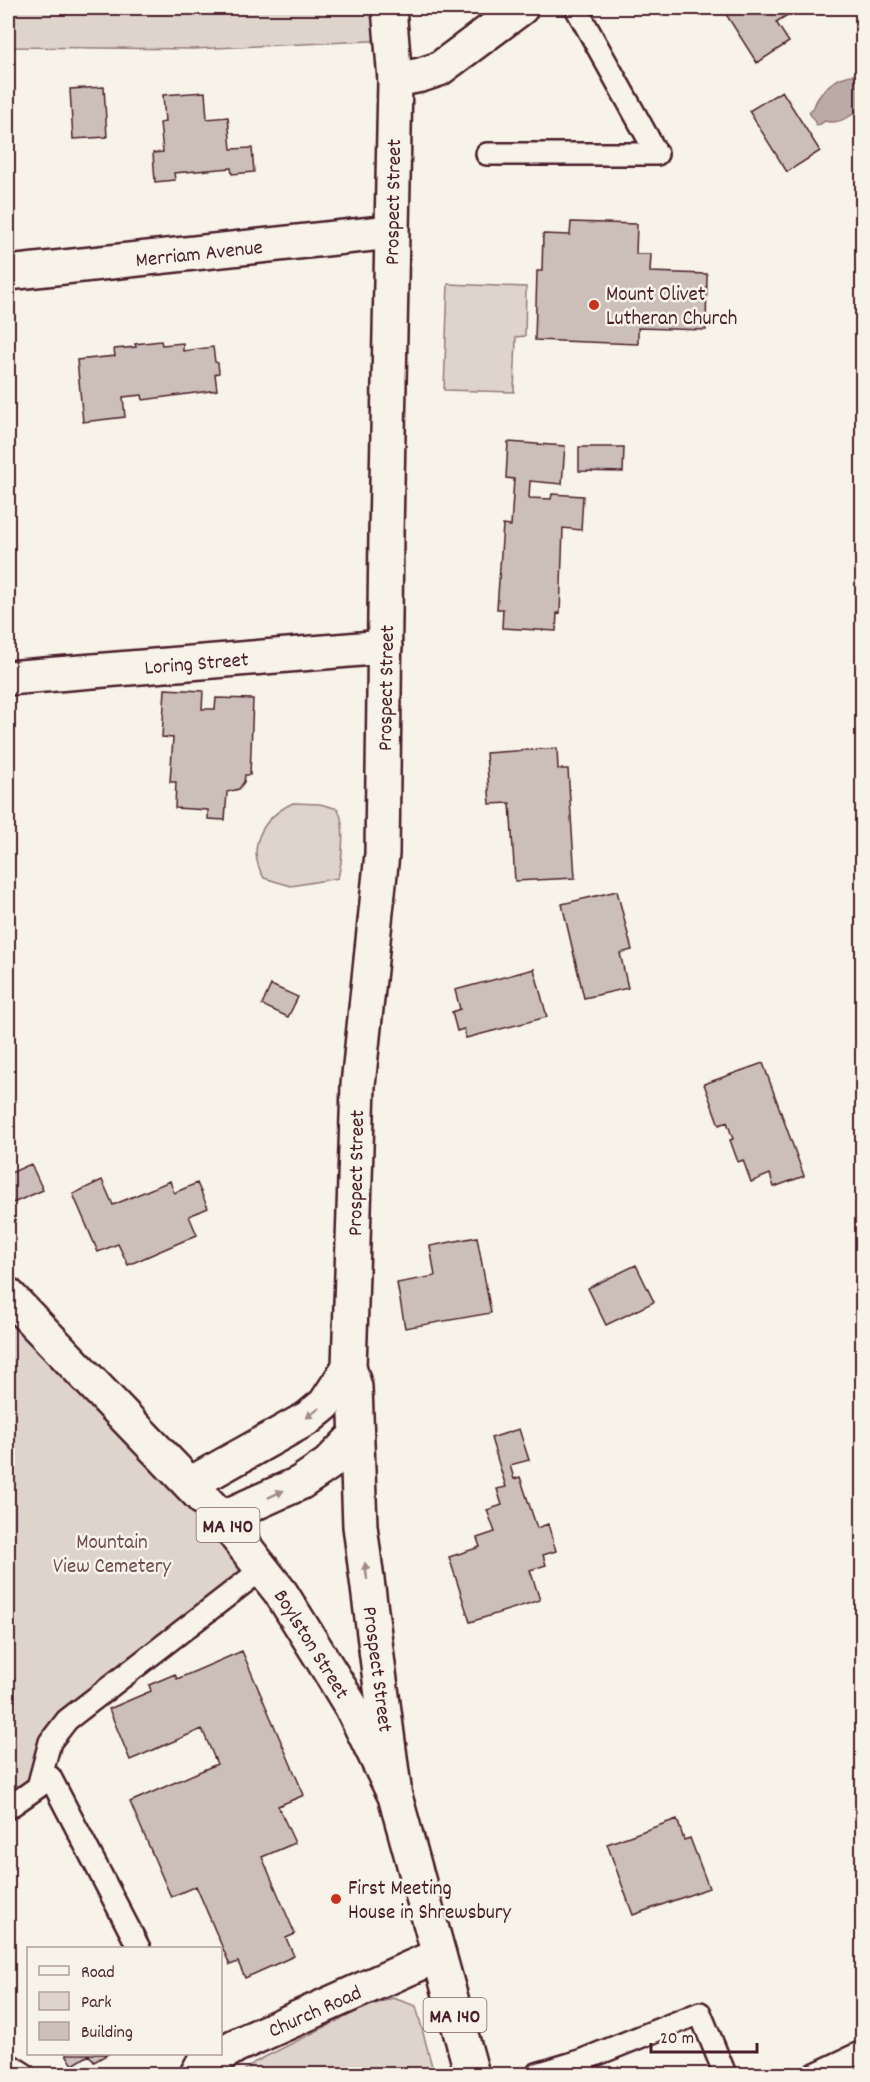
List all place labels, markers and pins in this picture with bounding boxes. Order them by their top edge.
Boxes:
place label: Mount Olivet Lutheran Church [606,281,737,335]
marker: Mount Olivet Lutheran Church [587,298,601,312]
place label: First Meeting House in Shrewsbury [348,1875,512,1929]
marker: First Meeting House in Shrewsbury [329,1892,343,1906]

